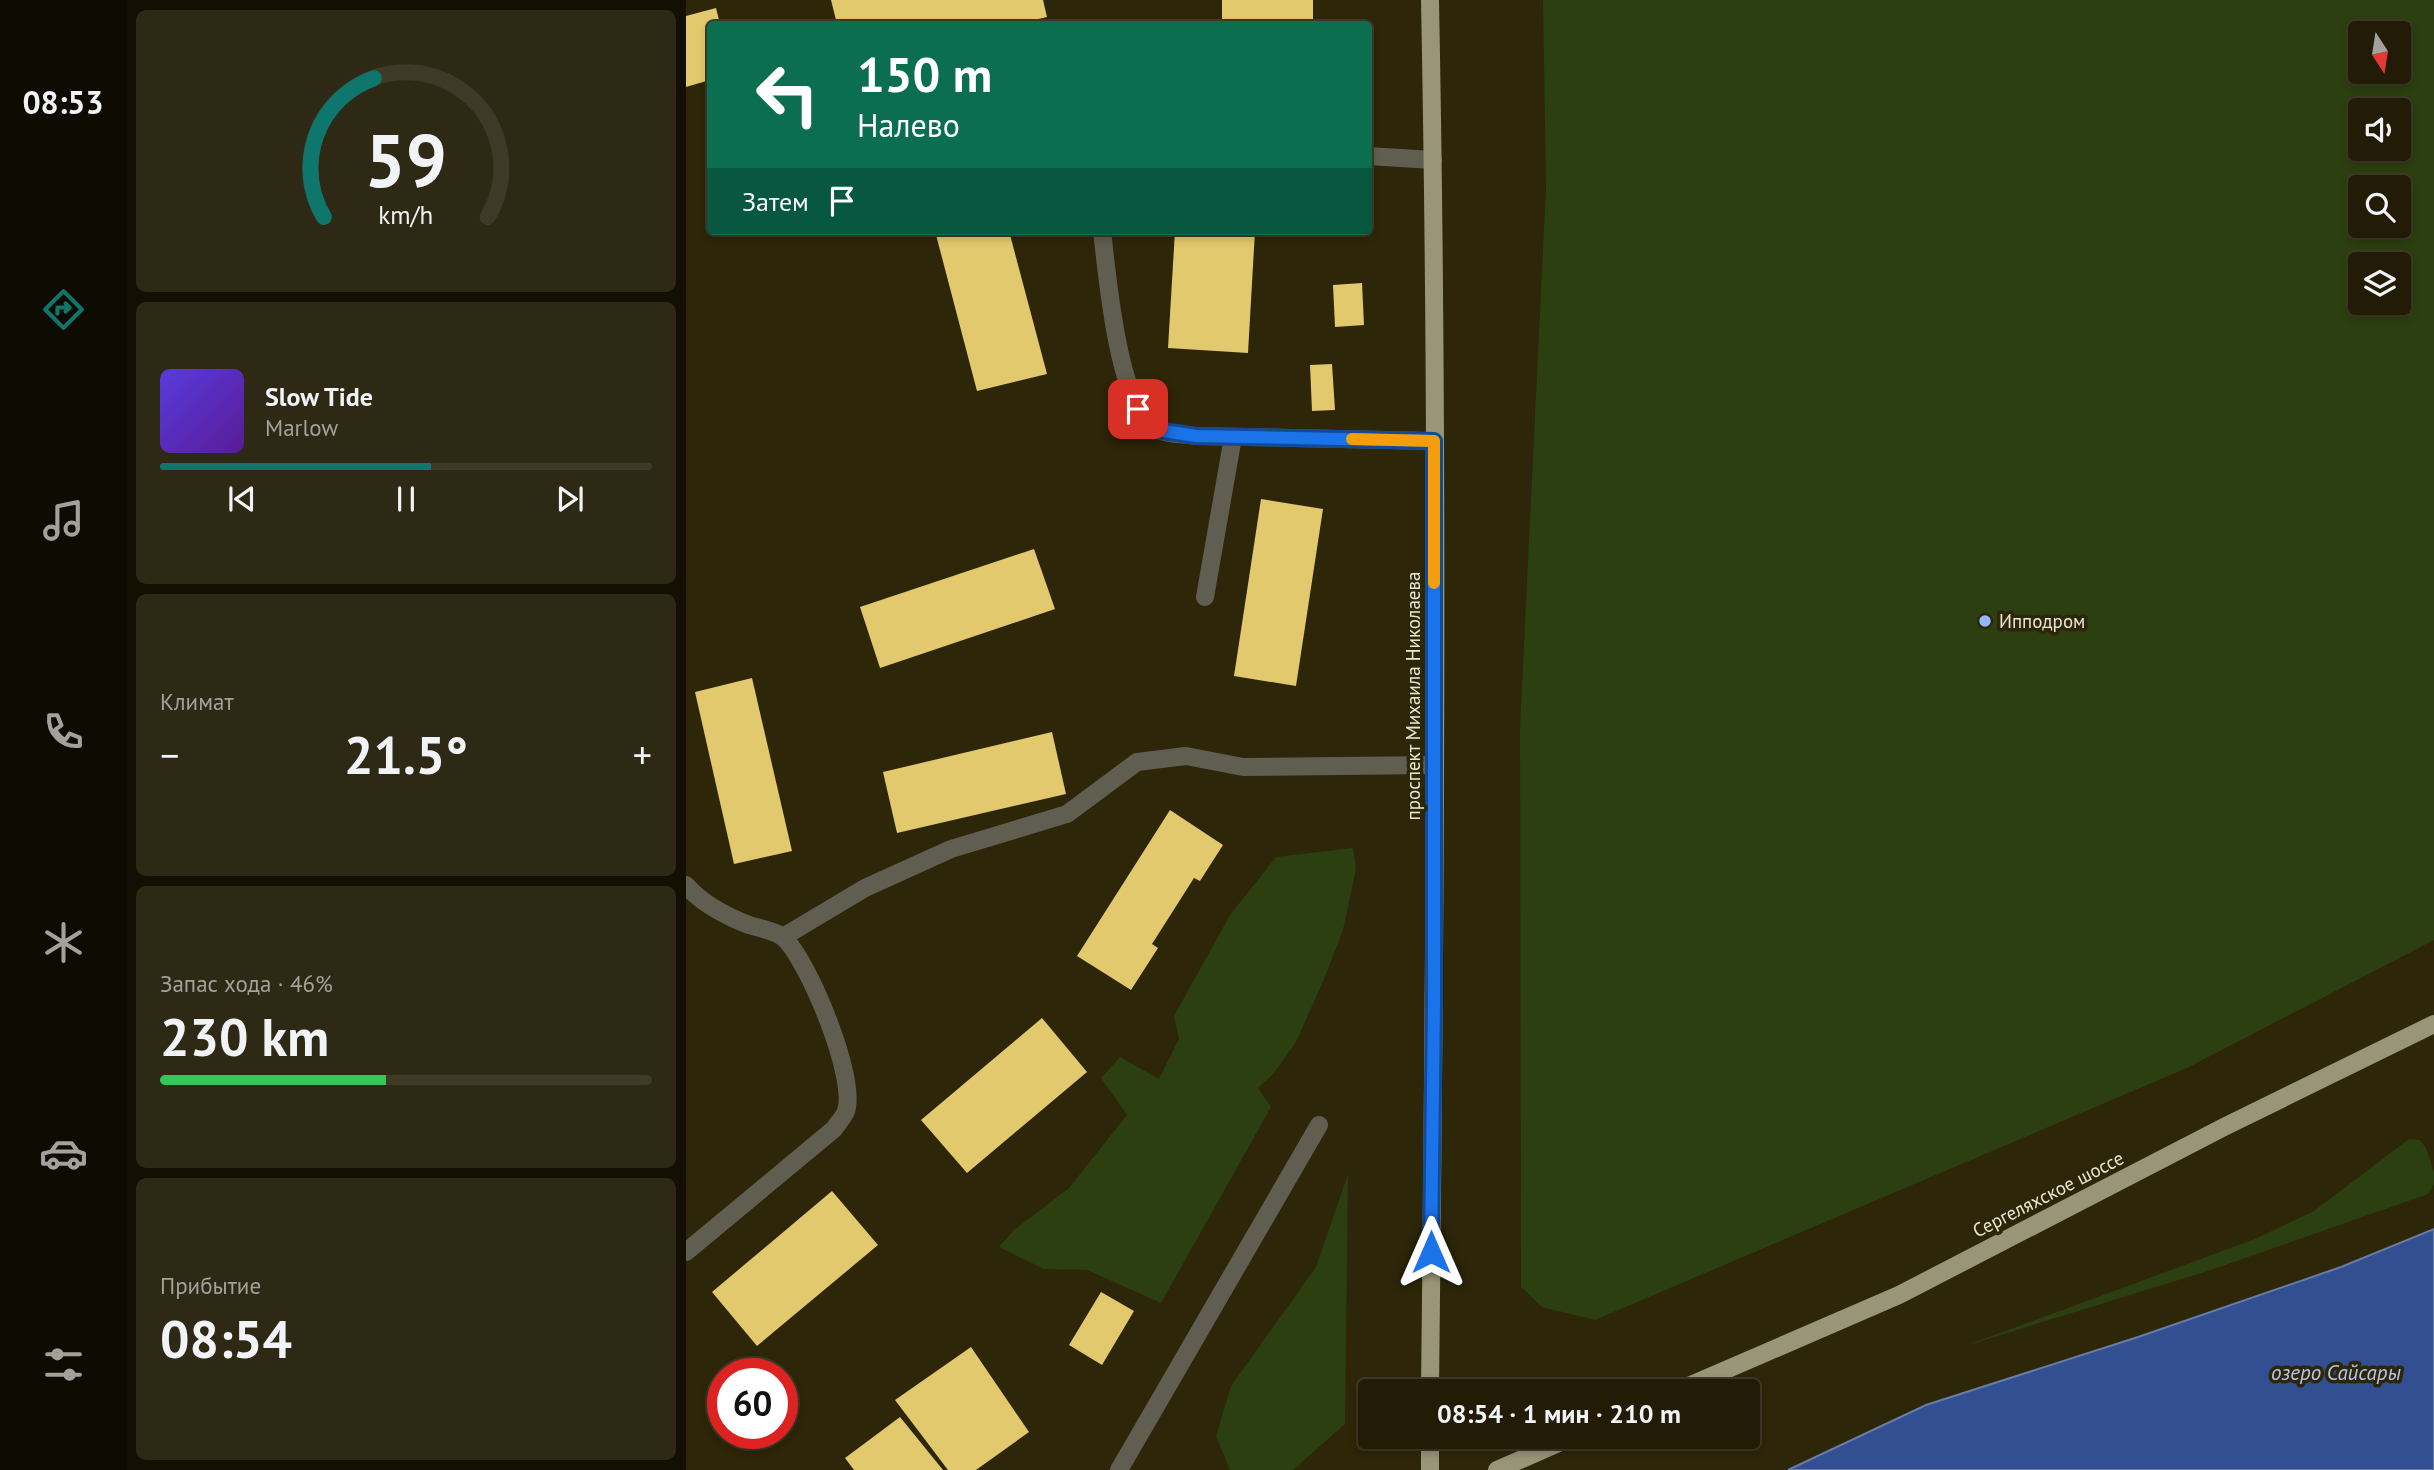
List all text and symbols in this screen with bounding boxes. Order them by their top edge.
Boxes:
north arrow [2348,21,2412,84]
map controls [2348,21,2411,315]
text: 150 m [857,42,992,106]
icon: left [742,49,833,140]
text: 08:53 [22,81,104,123]
button: sound [2348,98,2411,161]
text: Налево [857,104,960,146]
text: 59 [365,113,447,207]
button: search [2348,175,2411,238]
icon: arrive [823,182,861,220]
text: Затем [742,185,809,218]
text: km/h [379,199,433,231]
button: layers [2348,252,2411,315]
icon: directions [39,285,88,334]
pin [1108,379,1168,439]
text: Slow Tide [265,380,373,413]
icon: arrive [1119,390,1157,428]
text: Marlow [265,413,338,442]
icon: previous [223,480,261,518]
icon: pause [387,480,425,518]
icon: next [551,480,589,518]
icon: music [39,496,88,545]
street label: проспект Михаила Николаева [1401,572,1425,820]
place label: Ипподром [1999,609,2085,633]
marker: Ипподром [1977,613,1993,629]
text: Климат [160,687,234,716]
icon: phone [39,707,88,756]
text: 21.5° [344,721,468,788]
text: − [160,730,179,779]
text: + [633,730,652,779]
icon: climate [39,918,88,967]
text: Запас хода · 46% [160,969,333,998]
text: 230 km [160,1003,329,1070]
icon: car [39,1129,88,1178]
street label: Сергеляхское шоссе [1968,1146,2128,1242]
position arrow [1394,1215,1468,1289]
text: Прибытие [160,1271,261,1300]
text: 08:54 [160,1305,292,1372]
icon: filters [39,1340,88,1389]
speed limit sign: 60 [707,1358,798,1449]
water label: озеро Сайсары [2271,1359,2401,1386]
text: 08:54 · 1 мин · 210 m [1437,1397,1681,1430]

